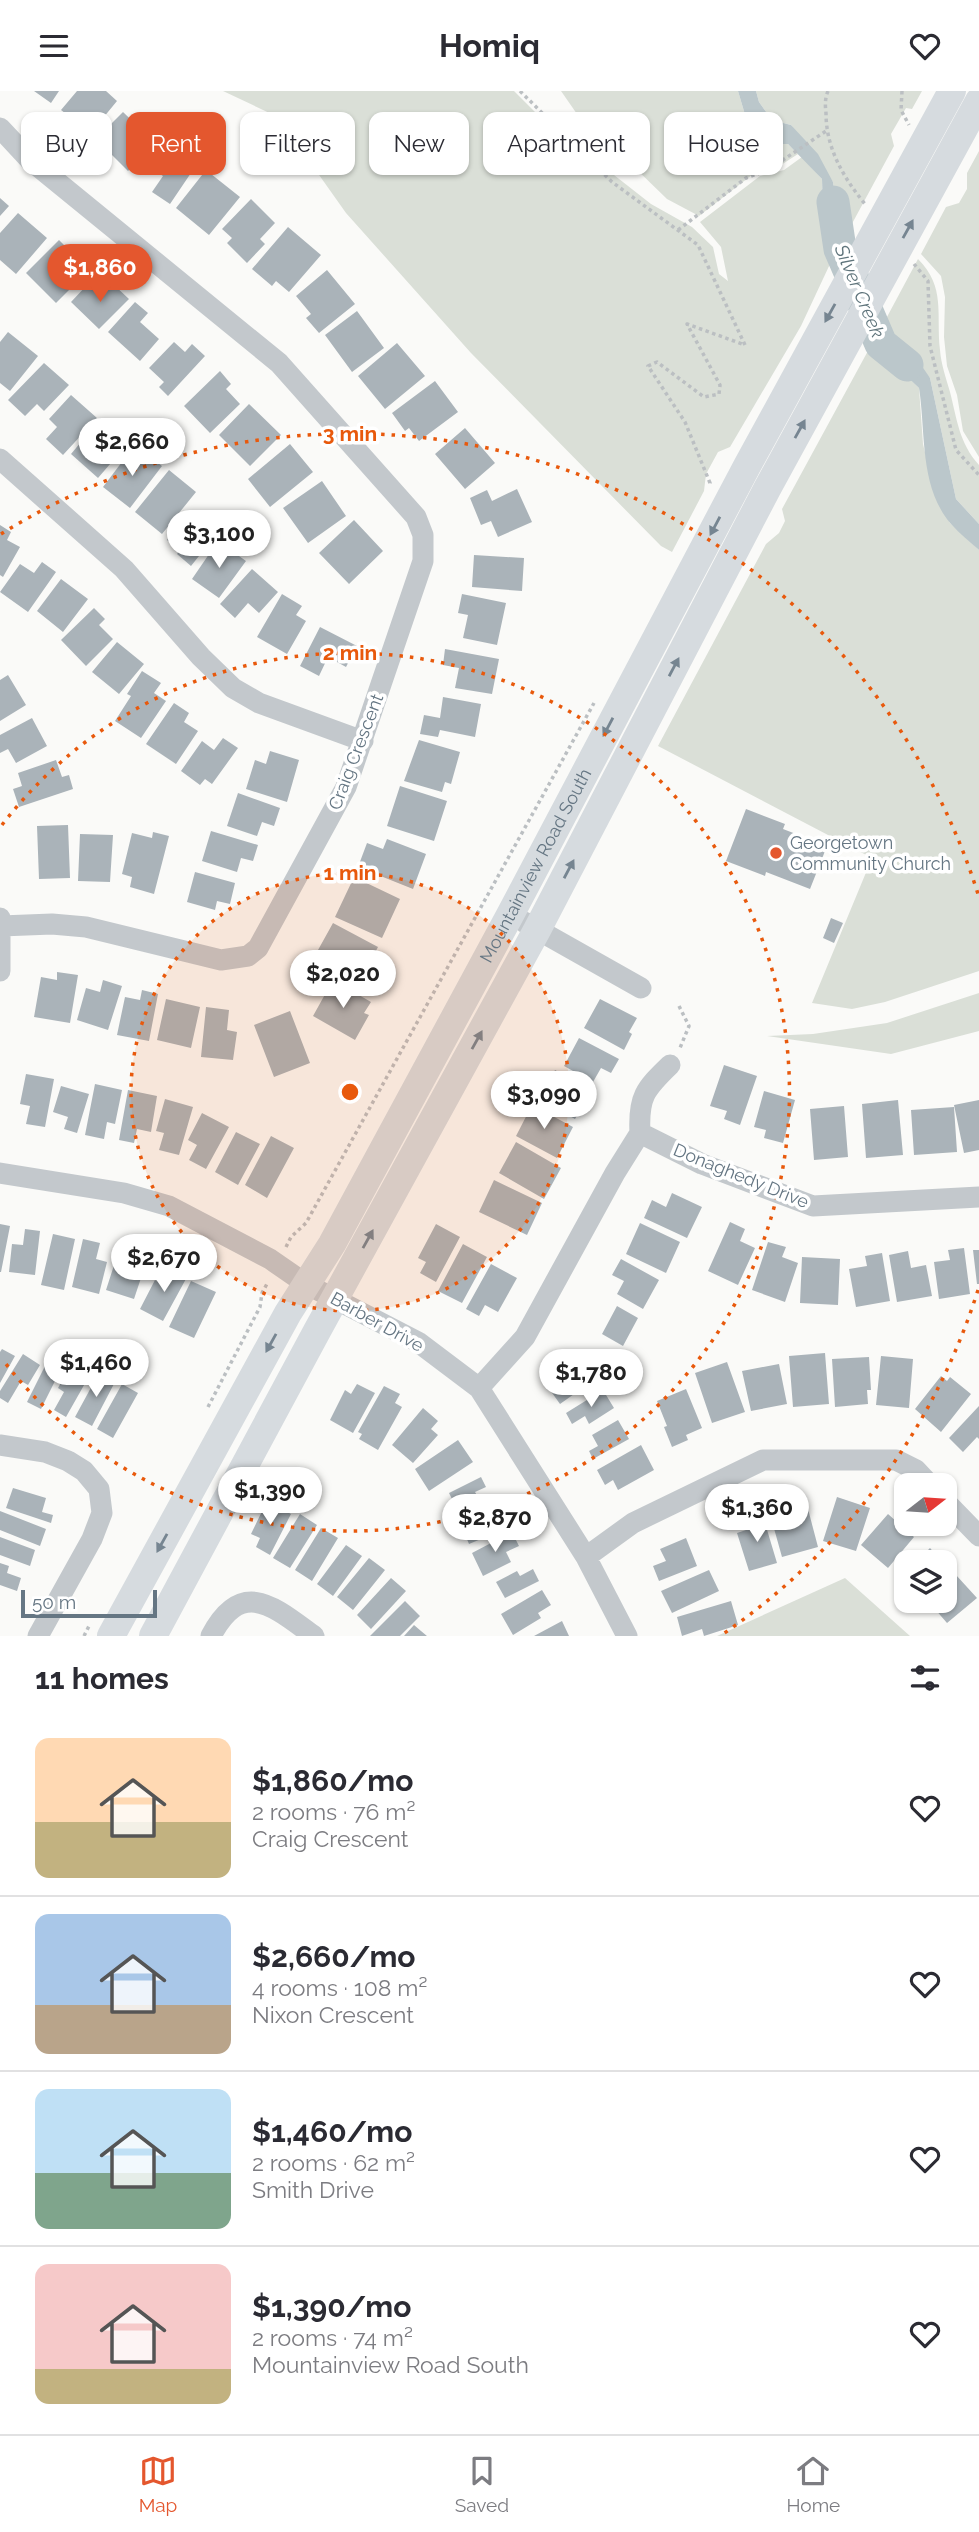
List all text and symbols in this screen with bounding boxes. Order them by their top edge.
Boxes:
icon: menu [35,27,73,65]
text: Homiq [439,27,540,64]
icon: heart [906,27,944,65]
chip: Buy [21,112,112,175]
chip: Rent [126,112,226,175]
chip: Filters [240,112,355,175]
chip: New [369,112,469,175]
chip: Apartment [483,112,650,175]
chip: House [664,112,783,175]
one-way arrow [902,219,914,239]
water label: Silver Creek [830,240,890,341]
pin: $1,860 [43,245,157,304]
text: $1,860 [63,253,137,280]
one-way arrow [824,303,836,323]
one-way arrow [793,418,805,438]
pin: $2,660 [75,419,189,478]
text: 3 min [323,421,377,446]
text: $2,660 [95,427,169,454]
pin: $3,100 [162,511,276,570]
one-way arrow [709,516,720,536]
text: $3,100 [183,519,255,546]
text: 2 min [323,640,377,665]
one-way arrow [668,657,679,677]
street label: Craig Crescent [324,691,387,813]
one-way arrow [603,717,614,737]
street label: Mountainview Road South [475,765,595,966]
place label: Georgetown Community Church [790,832,951,874]
marker: Georgetown Community Church [768,845,784,861]
one-way arrow [563,859,574,879]
text: 1 min [323,860,377,885]
pin: $2,020 [286,951,400,1010]
text: $2,020 [306,959,380,986]
one-way arrow [471,1030,483,1049]
pin: $3,090 [487,1072,601,1131]
centre of rings [338,1080,362,1104]
text: $3,090 [507,1080,581,1107]
street label: Donaghedy Drive [670,1139,812,1212]
one-way arrow [362,1229,374,1249]
pin: $2,670 [107,1235,221,1294]
text: $2,670 [127,1243,201,1270]
street label: Barber Drive [327,1287,428,1356]
one-way arrow [266,1333,277,1353]
pin: $1,460 [39,1339,153,1399]
text: $1,460 [60,1348,132,1375]
pin: $1,780 [534,1349,648,1409]
text: $1,780 [555,1358,627,1385]
pin: $1,390 [213,1467,327,1527]
north arrow [894,1473,957,1537]
map controls [894,1473,957,1613]
text: $1,390 [234,1476,306,1503]
pin: $1,360 [700,1485,814,1544]
text: $1,360 [721,1493,793,1520]
pin: $2,870 [438,1495,552,1554]
text: $2,870 [458,1503,532,1530]
one-way arrow [157,1533,169,1553]
button: layers [894,1550,957,1613]
scale bar [21,1587,158,1619]
text: 50 m [32,1591,76,1613]
icon: filters [906,1659,944,1697]
text: 11 homes [35,1661,169,1696]
text: $1,860/mo [252,1763,413,1798]
icon: home [91,1766,175,1850]
icon: heart [906,1789,944,1827]
text: 2 rooms · 76 m² [252,1798,415,1825]
text: Craig Crescent [252,1825,409,1852]
text: $2,660/mo [252,1939,416,1974]
icon: home [91,1942,175,2026]
icon: heart [906,1965,944,2003]
text: 4 rooms · 108 m² [252,1974,427,2001]
text: Nixon Crescent [252,2001,414,2028]
text: $1,460/mo [252,2114,412,2149]
icon: home [91,2117,175,2201]
icon: heart [906,2140,944,2178]
text: 2 rooms · 62 m² [252,2149,415,2176]
text: Smith Drive [252,2176,374,2203]
text: $1,390/mo [252,2289,411,2324]
icon: home [91,2292,175,2376]
icon: heart [906,2315,944,2353]
text: 2 rooms · 74 m² [252,2324,413,2351]
text: Mountainview Road South [252,2351,529,2378]
tab: Map [139,2452,177,2516]
tab: Saved [455,2452,509,2516]
tab: Home [786,2452,840,2516]

